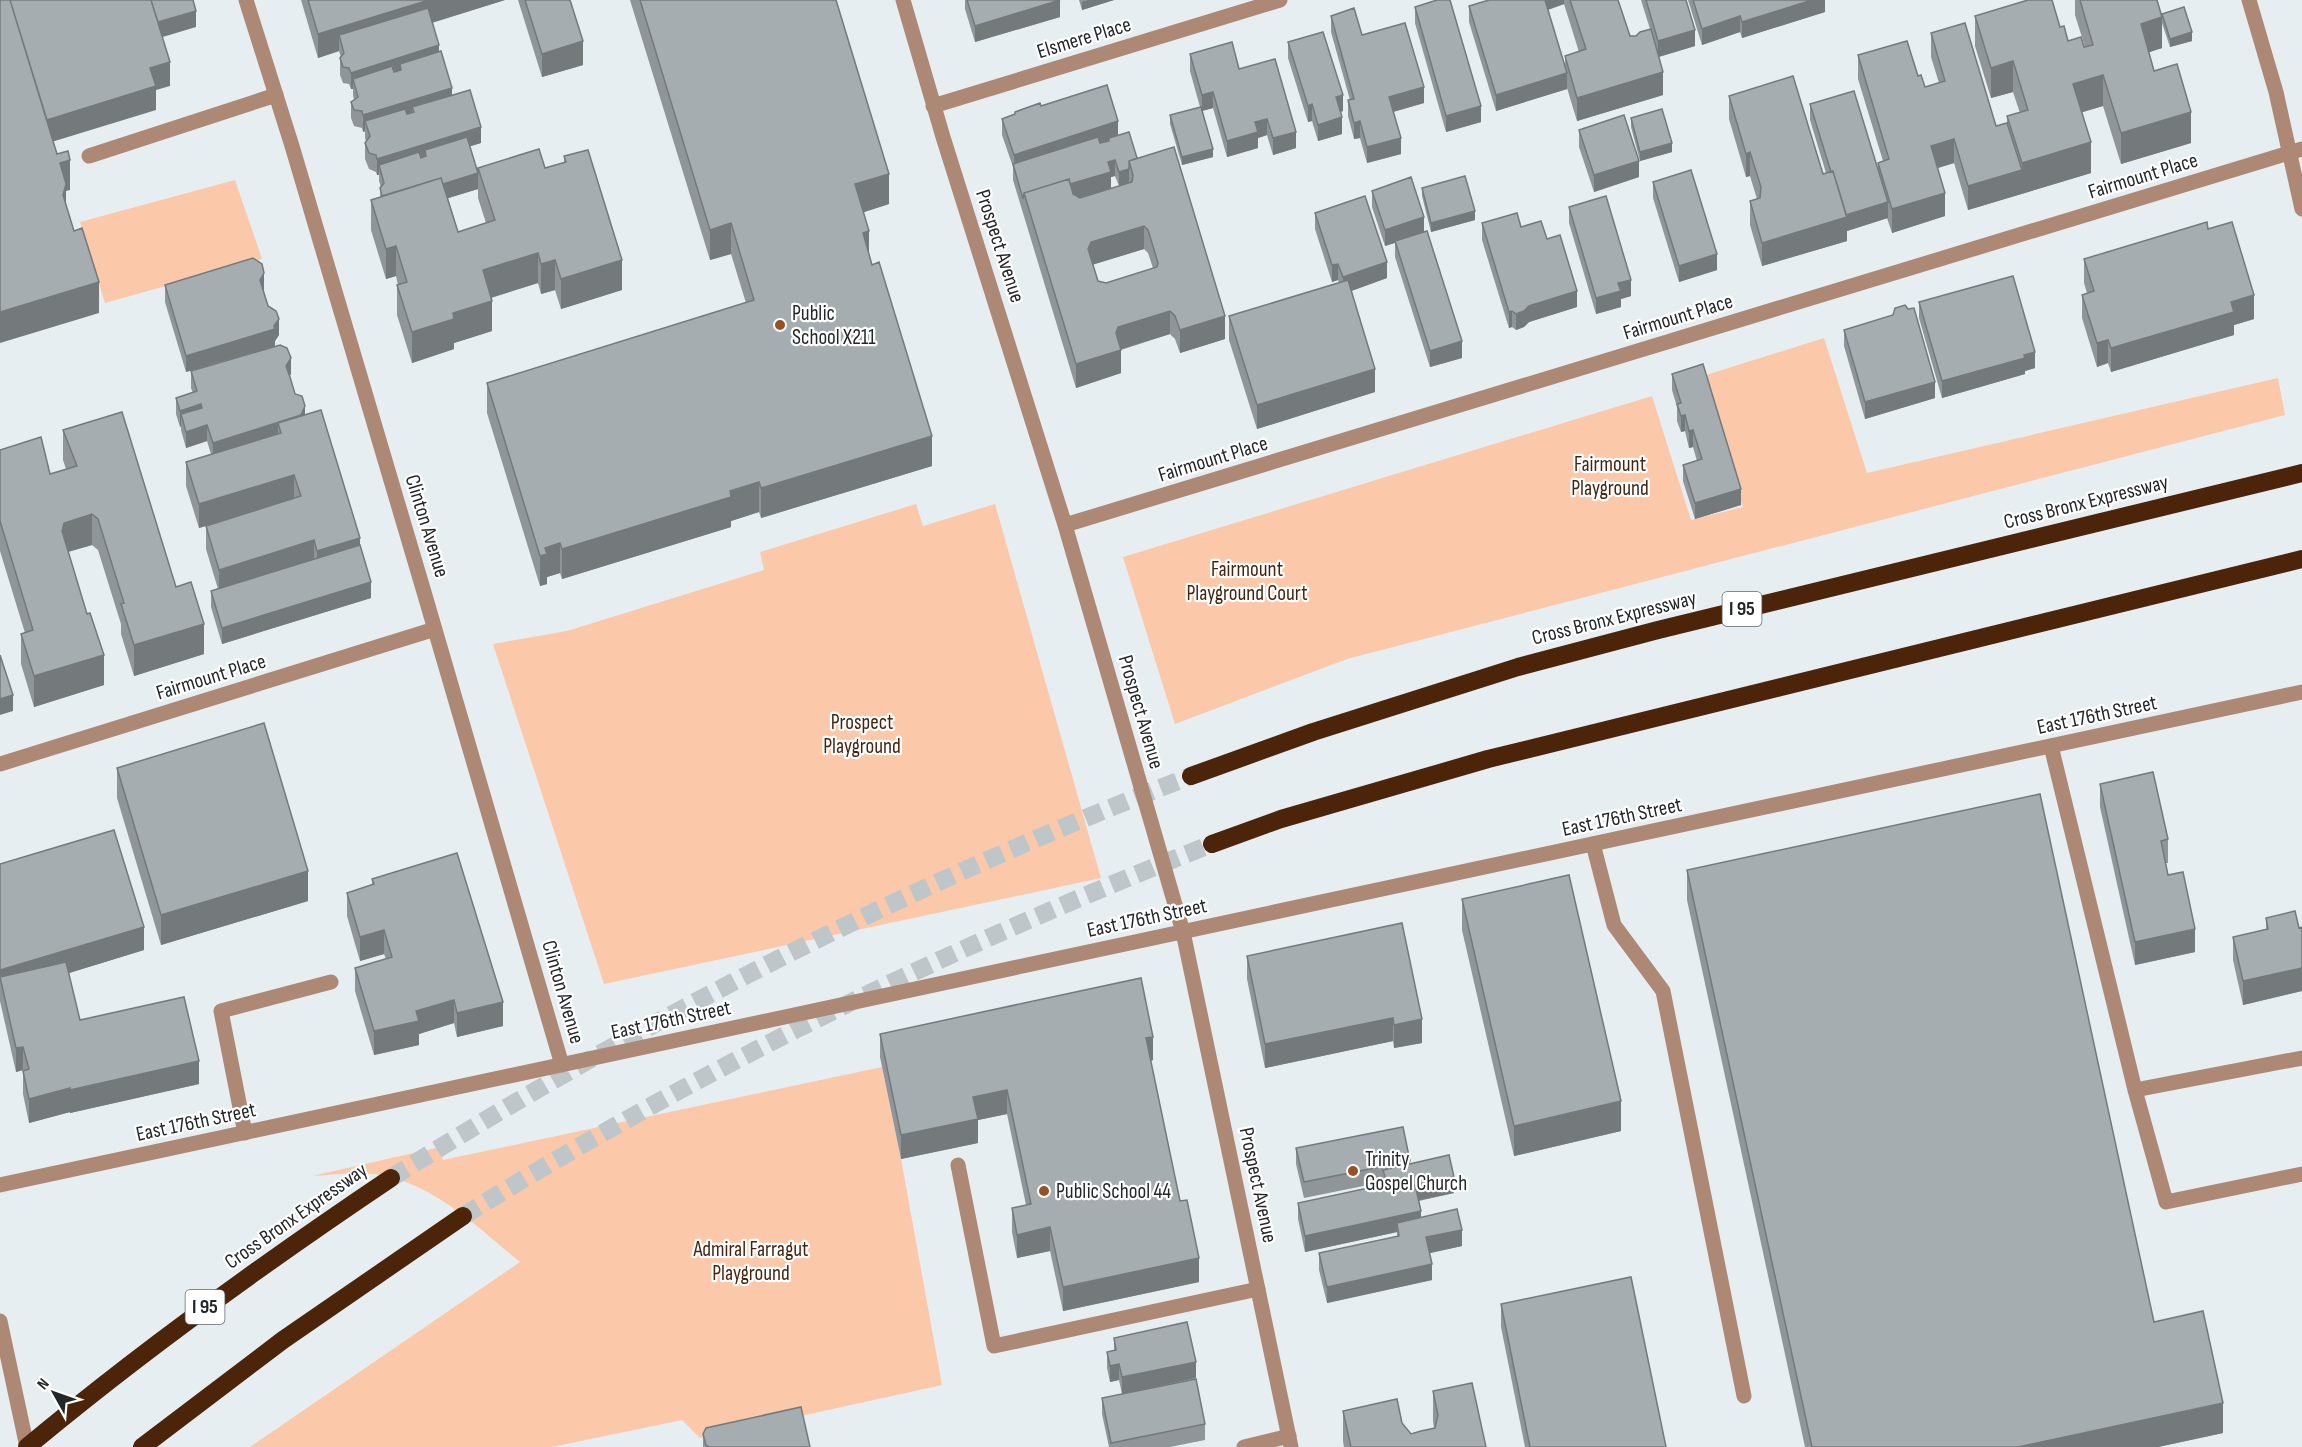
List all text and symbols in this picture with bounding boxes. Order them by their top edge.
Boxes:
street label: Elsmere Place [1034,12,1134,64]
street label: Fairmount Place [2085,148,2201,204]
street label: Prospect Avenue [970,186,1030,306]
street label: Fairmount Place [1620,289,1736,345]
place label: Public School X211 [792,301,876,350]
marker: Public School X211 [773,318,787,332]
street label: Fairmount Place [1155,431,1271,487]
park label: Fairmount Playground [1571,452,1649,501]
street label: Cross Bronx Expressway [2001,469,2171,535]
street label: Clinton Avenue [400,472,454,580]
park label: Fairmount Playground Court [1186,557,1308,606]
street label: Cross Bronx Expressway [1529,585,1699,651]
road number: I 95 [1722,592,1762,626]
street label: Fairmount Place [153,649,269,705]
street label: Prospect Avenue [1113,652,1169,772]
street label: East 176th Street [2035,690,2159,740]
park label: Prospect Playground [823,710,901,759]
street label: East 176th Street [1560,792,1684,842]
street label: East 176th Street [1085,893,1209,943]
street label: Clinton Avenue [536,938,590,1046]
street label: East 176th Street [609,995,733,1045]
street label: East 176th Street [134,1097,258,1147]
street label: Prospect Avenue [1234,1125,1282,1245]
place label: Trinity Gospel Church [1365,1147,1467,1196]
street label: Cross Bronx Expressway [220,1157,372,1275]
marker: Trinity Gospel Church [1346,1164,1360,1178]
place label: Public School 44 [1056,1179,1171,1204]
marker: Public School 44 [1037,1184,1051,1198]
park label: Admiral Farragut Playground [693,1237,808,1286]
road number: I 95 [186,1290,224,1324]
north arrow [24,1363,84,1423]
text: N [34,1375,54,1394]

